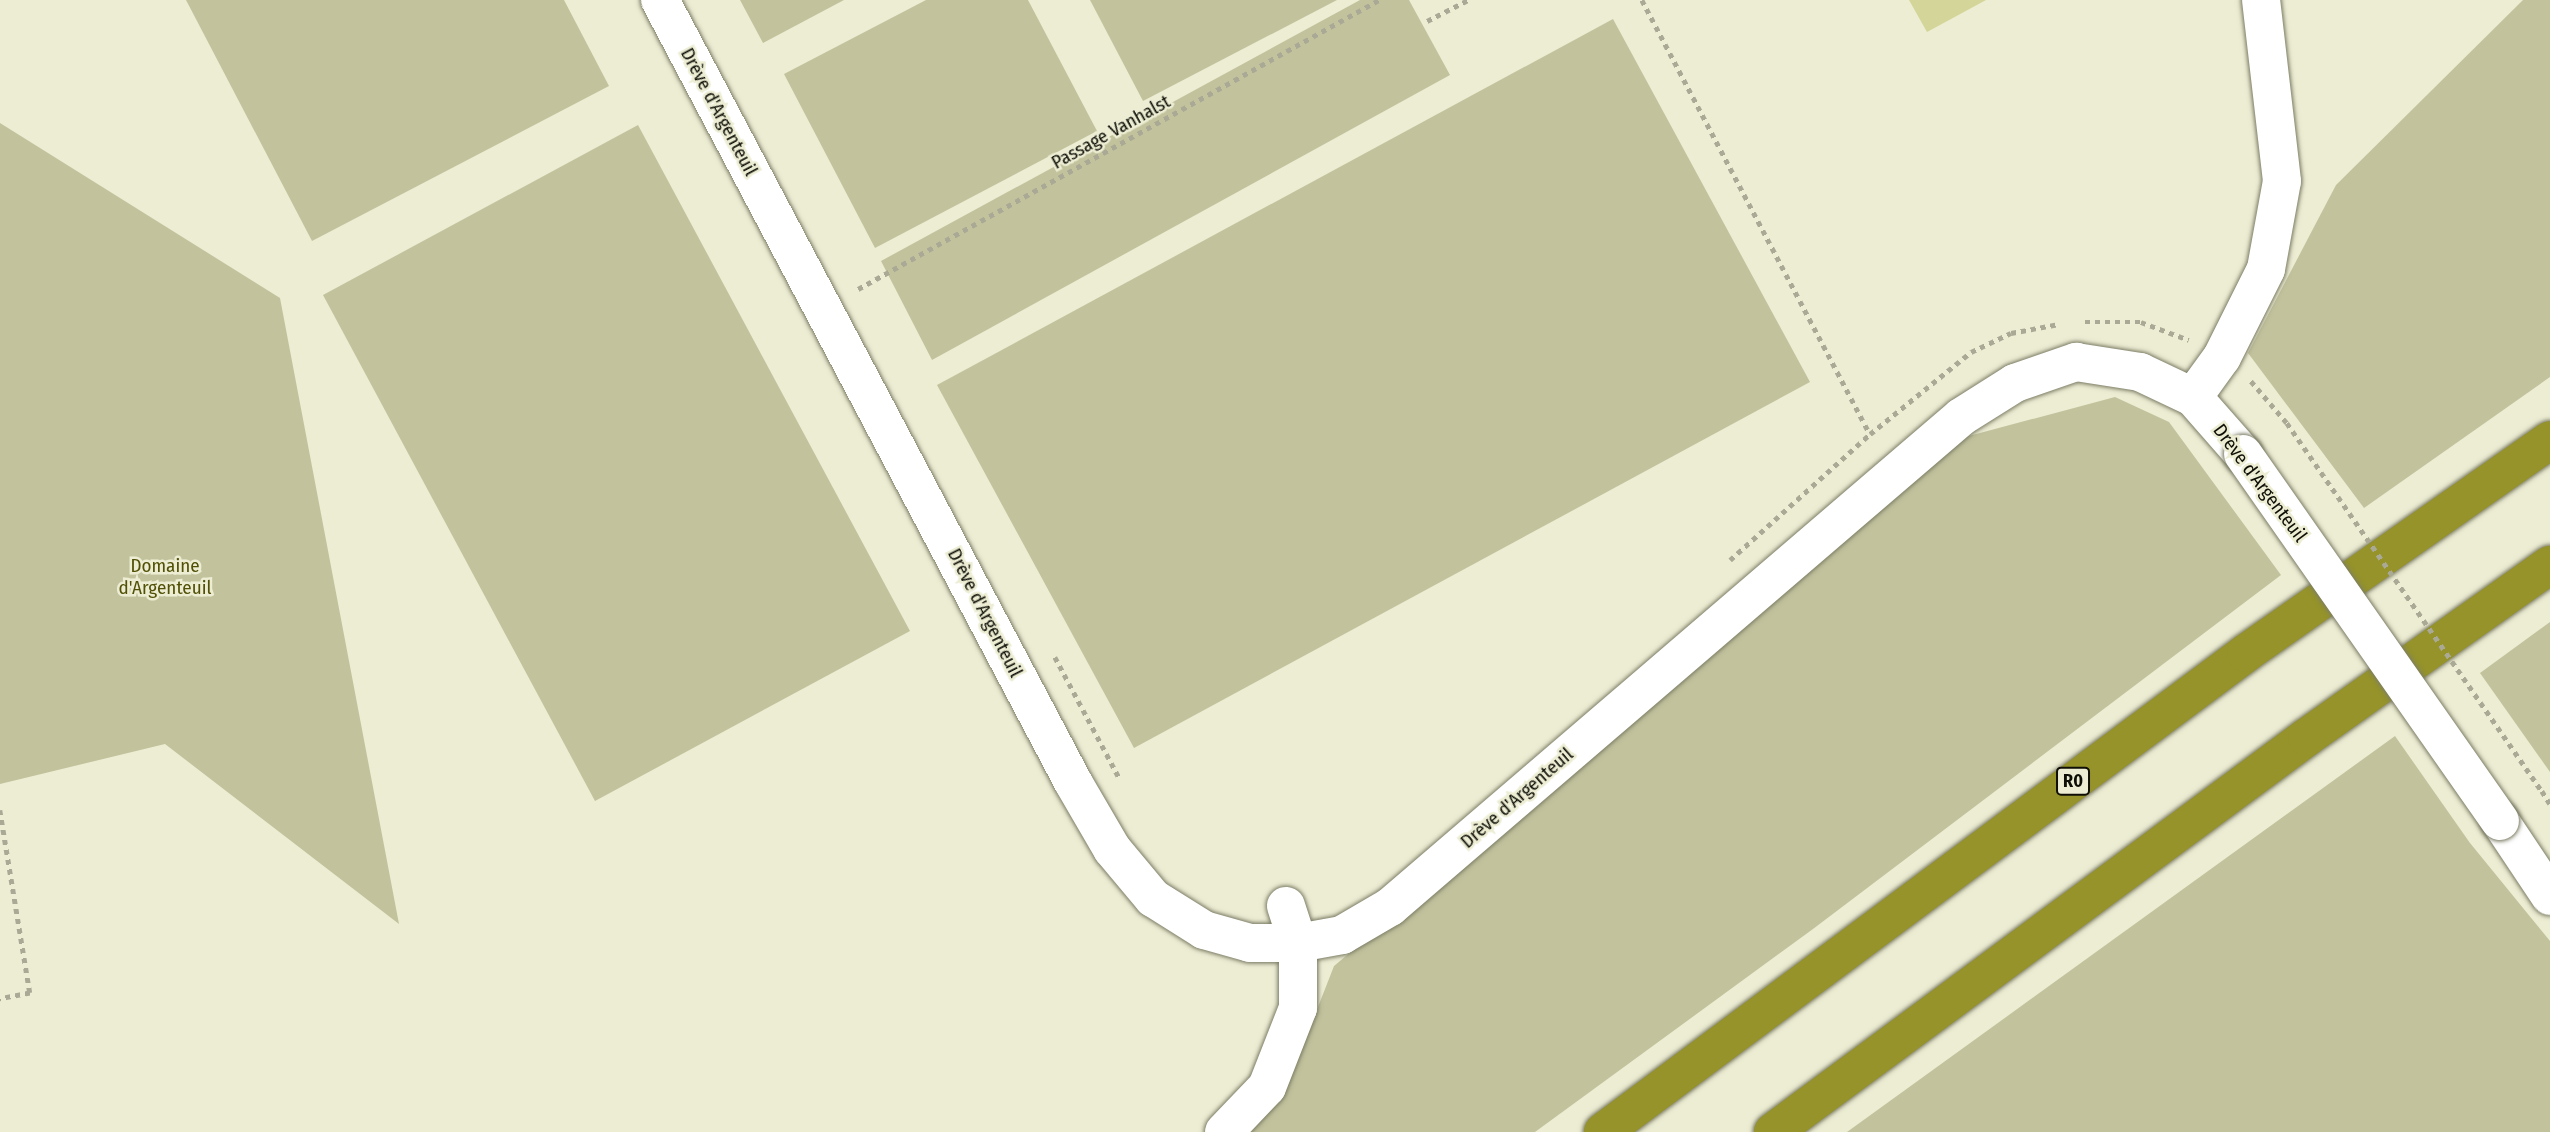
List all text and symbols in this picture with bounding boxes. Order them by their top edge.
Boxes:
street label: Drève d'Argenteuil [676,44,762,180]
street label: Passage Vanhalst [1048,90,1174,174]
street label: Drève d'Argenteuil [2208,420,2312,546]
street label: Drève d'Argenteuil [943,545,1027,681]
park label: Domaine d'Argenteuil [119,555,211,599]
street label: Drève d'Argenteuil [1456,743,1578,853]
road number: R0 [2056,766,2090,796]

